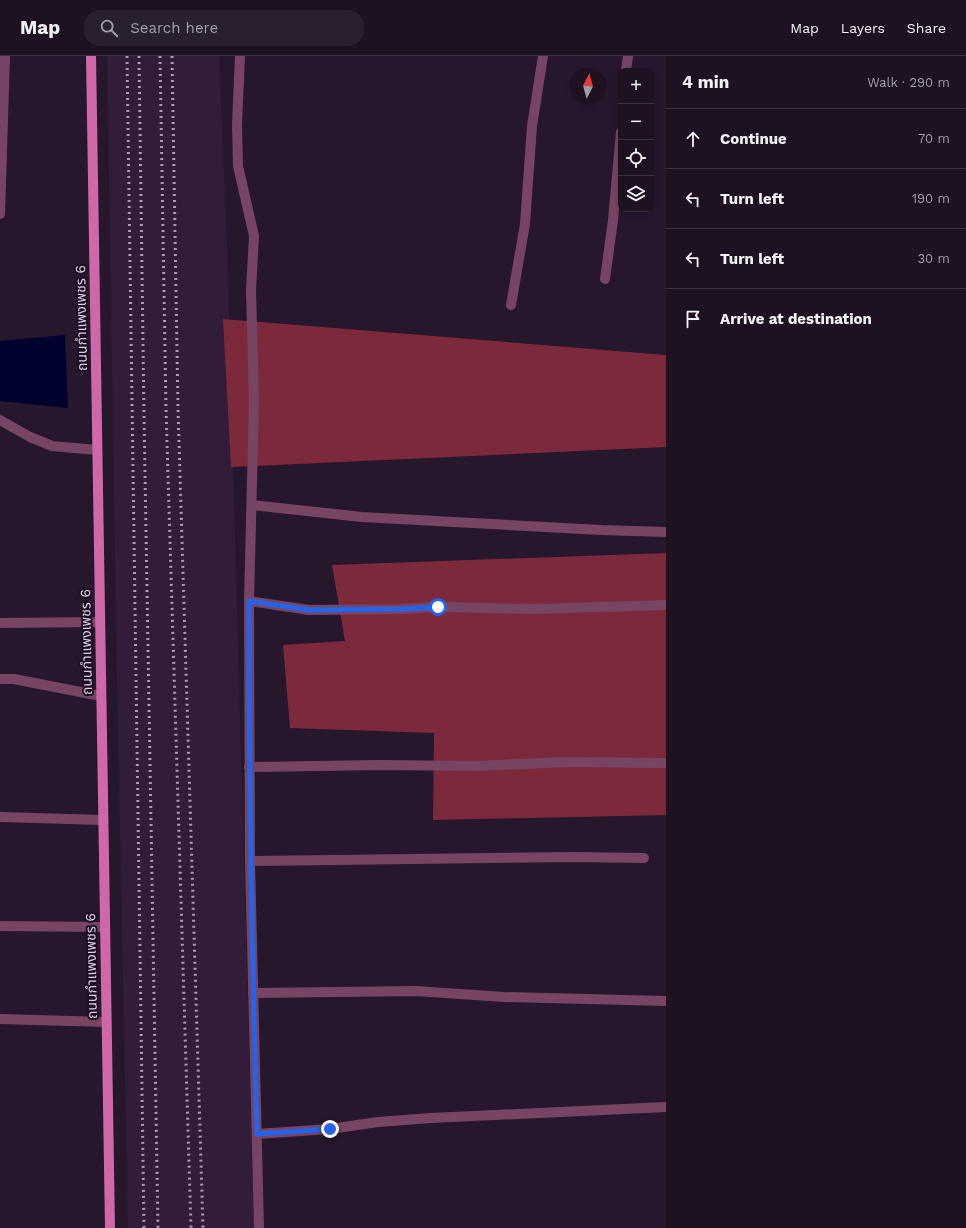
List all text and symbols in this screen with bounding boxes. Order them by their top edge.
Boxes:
search box [84,10,364,46]
text: Map [20,16,60,39]
icon: search [98,17,120,39]
text: Search here [130,19,218,37]
text: Map [790,20,819,36]
text: Layers [841,20,885,36]
text: Share [907,20,946,36]
north arrow [570,68,606,104]
map controls [618,68,654,212]
button: + [618,68,654,104]
text: 4 min [682,72,729,92]
text: Walk · 290 m [867,75,950,90]
button: − [618,104,654,140]
icon: ahead [682,128,704,150]
text: Continue [720,130,787,148]
text: 70 m [918,131,950,146]
button: locate [618,140,654,176]
button: layers [618,176,654,212]
icon: left [682,188,704,210]
text: Turn left [720,190,784,208]
text: 190 m [912,191,950,206]
icon: left [682,248,704,270]
text: Turn left [720,250,784,268]
text: 30 m [918,251,950,266]
street label: ถนนกำแพงเพชร 6 [72,265,90,371]
icon: arrive [682,308,704,330]
text: Arrive at destination [720,310,872,328]
street label: ถนนกำแพงเพชร 6 [77,589,95,695]
route start [429,598,447,616]
street label: ถนนกำแพงเพชร 6 [82,913,100,1019]
route end [321,1120,339,1138]

